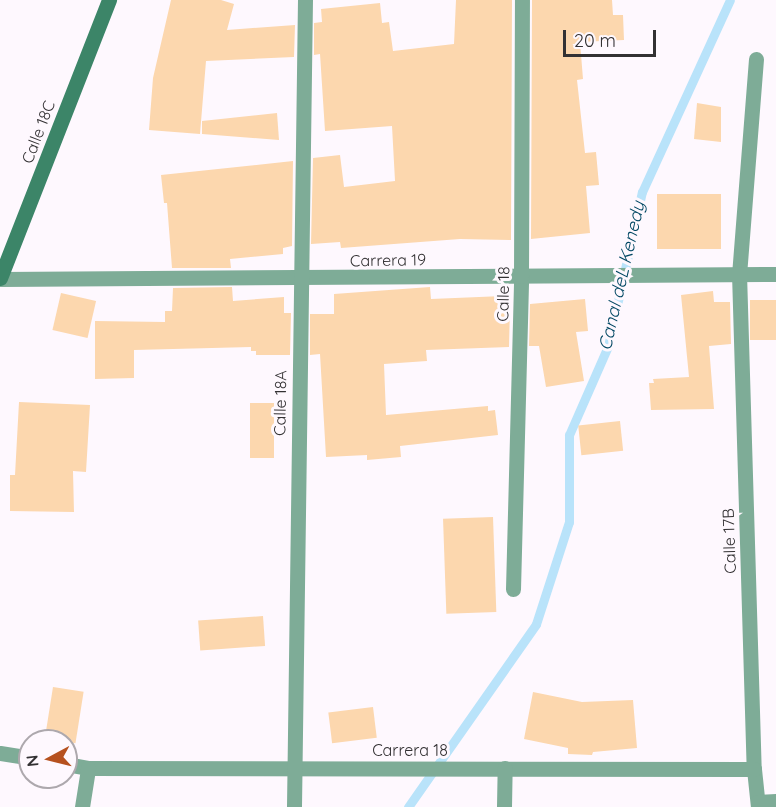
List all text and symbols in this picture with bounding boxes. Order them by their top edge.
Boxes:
scale bar [566,18,659,56]
text: 20 m [574,29,616,52]
street label: Calle 18C [17,98,59,166]
water label: Canal deL Kenedy [594,199,650,353]
street label: Carrera 19 [350,250,426,270]
street label: Calle 18 [493,266,513,322]
street label: Calle 18A [270,370,290,436]
street label: Calle 17B [718,508,740,574]
north arrow [18,729,78,789]
street label: Carrera 18 [372,740,448,760]
text: N [21,754,43,768]

